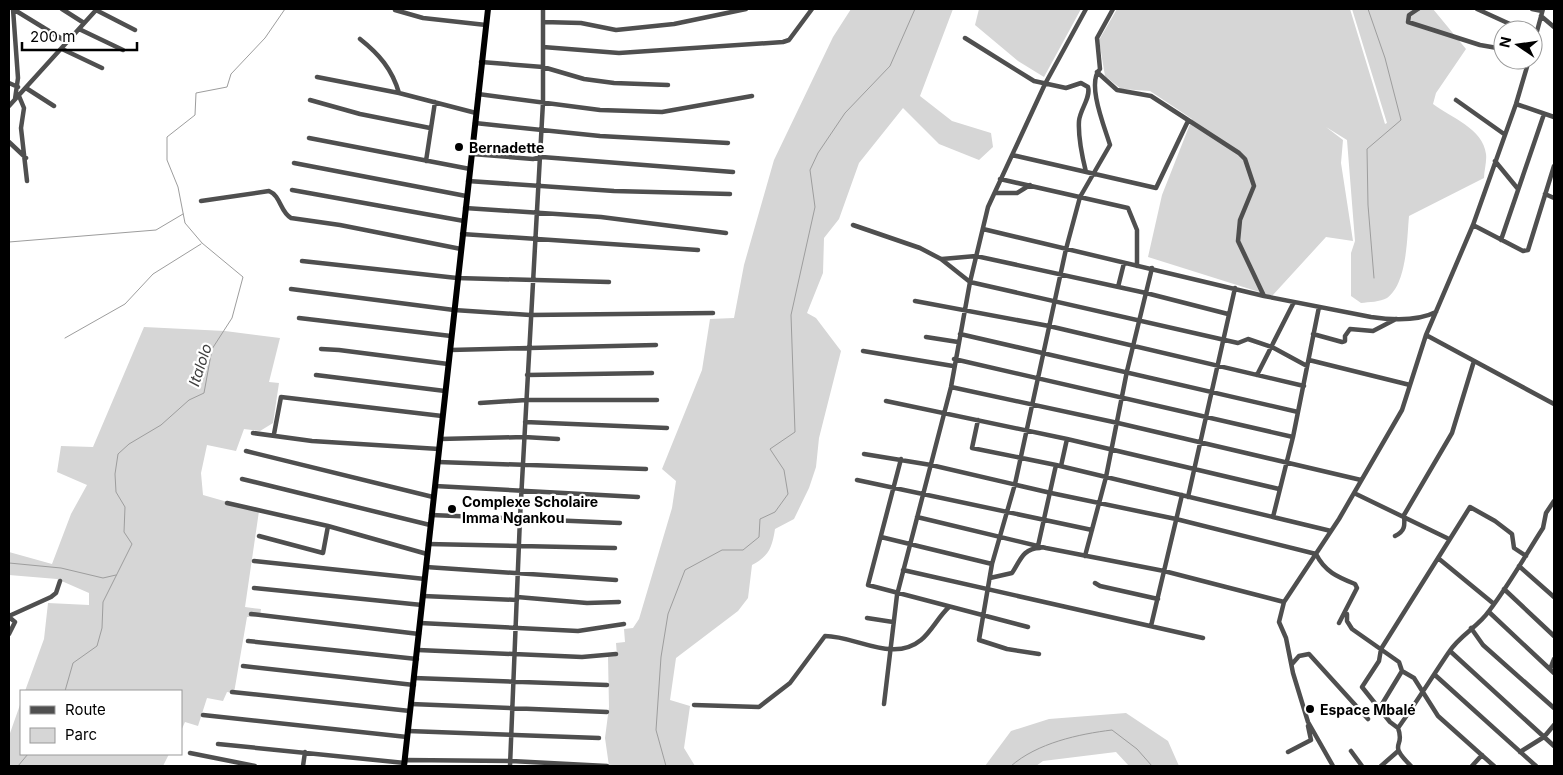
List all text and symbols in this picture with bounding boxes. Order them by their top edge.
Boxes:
scale bar [22,20,138,52]
north arrow [1493,20,1543,70]
text: 200 m [30,27,75,46]
text: N [1495,35,1514,49]
place label: Bernadette [469,139,544,156]
marker: Bernadette [453,141,465,153]
water label: Italolo [184,341,216,389]
place label: Complexe Scholaire Imma Ngankou [462,493,598,526]
marker: Complexe Scholaire Imma Ngankou [446,503,458,515]
legend [20,690,182,755]
text: Route [65,700,106,719]
place label: Espace Mbalé [1320,701,1416,718]
marker: Espace Mbalé [1304,703,1316,715]
text: Parc [65,725,97,744]

